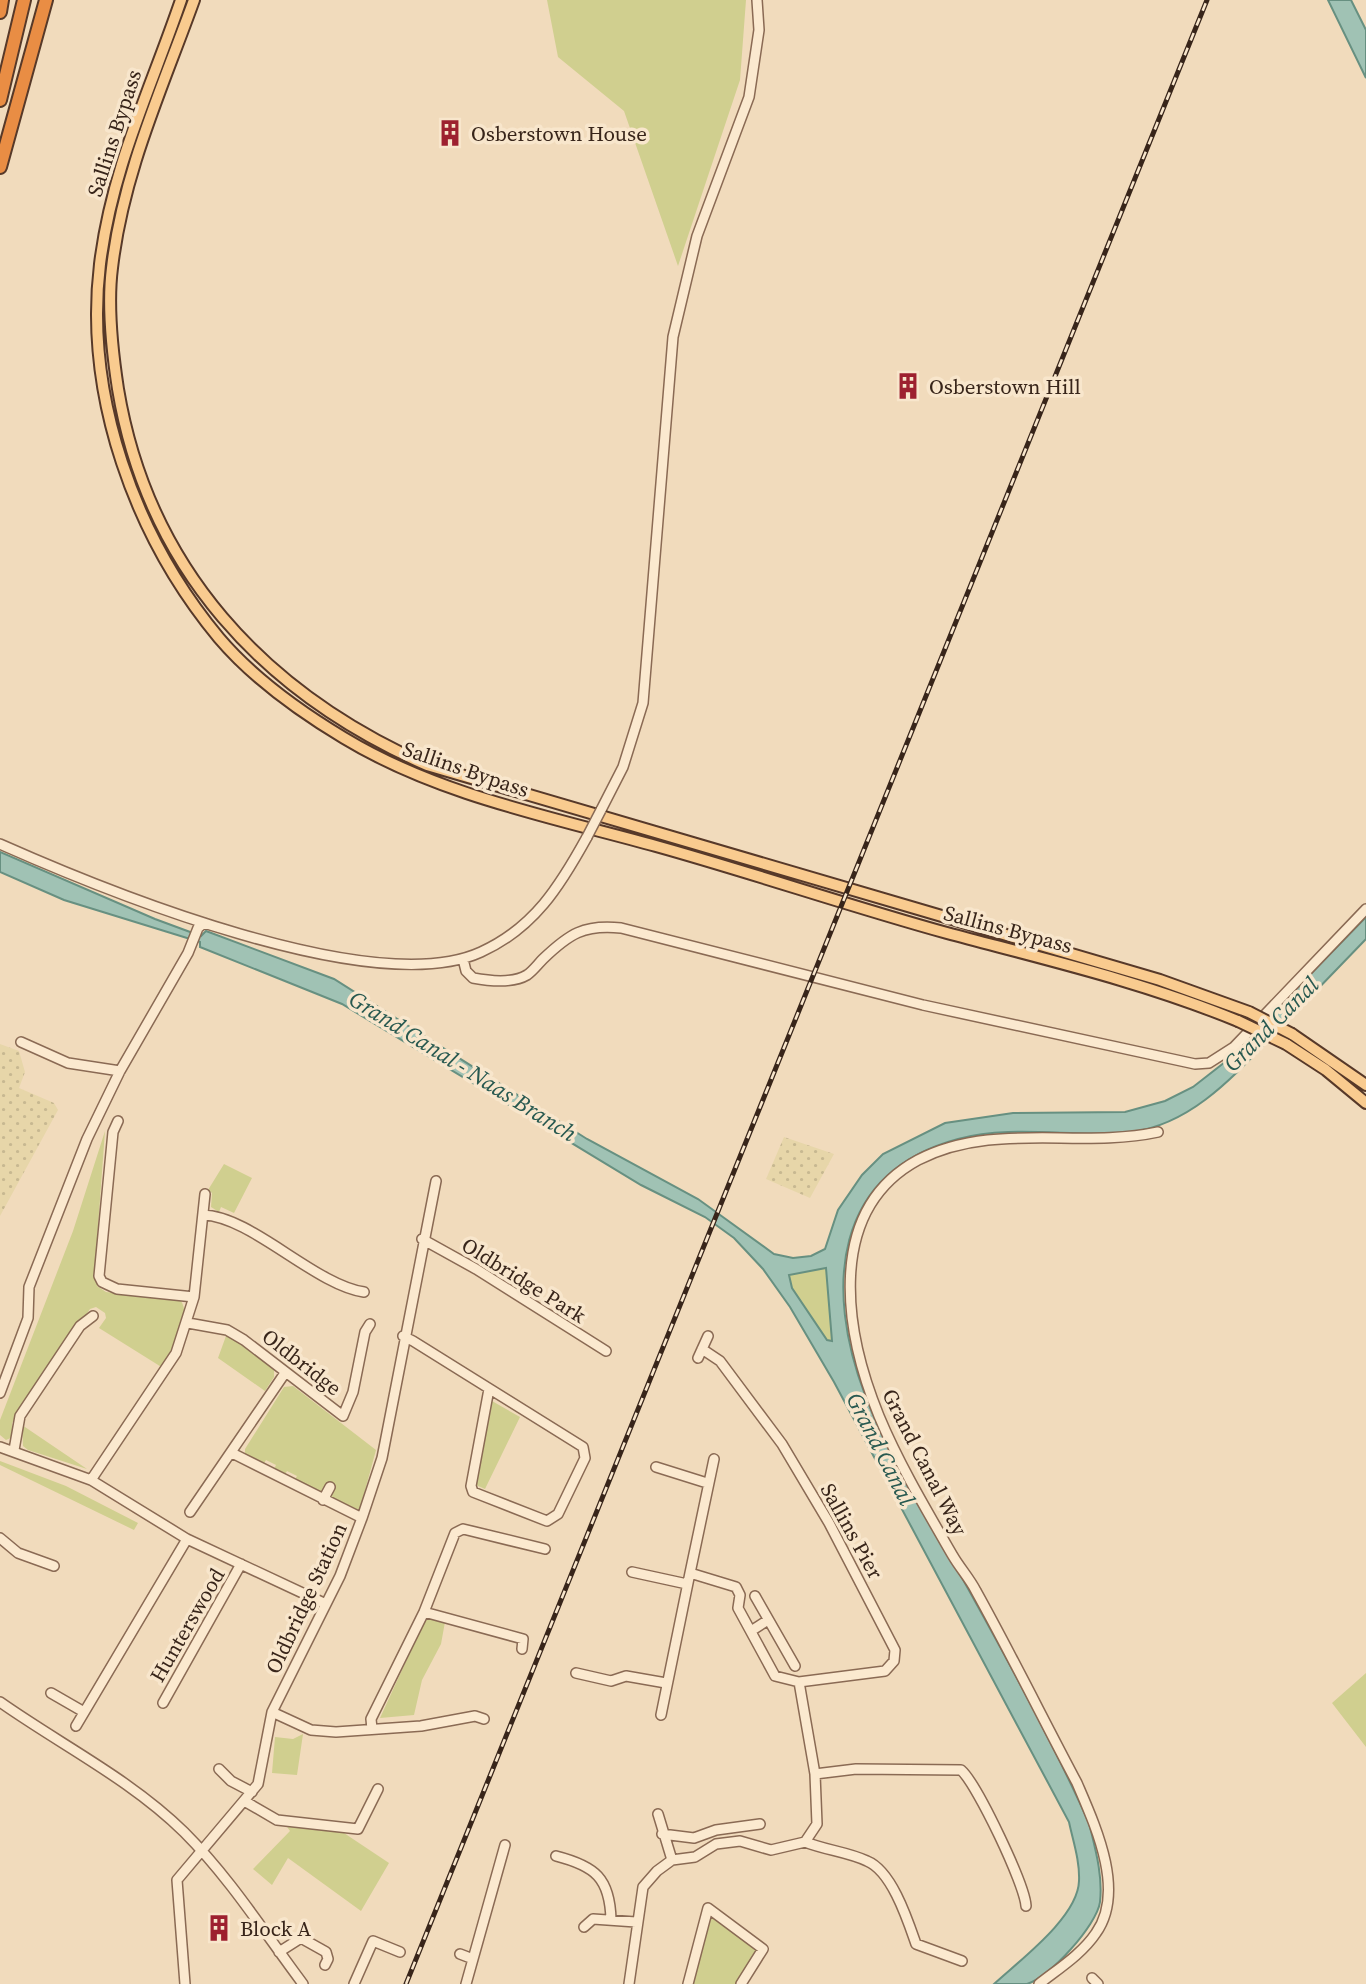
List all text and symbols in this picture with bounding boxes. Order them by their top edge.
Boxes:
street label: Sallins Bypass [80,66,148,200]
building icon: Osberstown House [435,118,465,148]
place label: Osberstown House [471,119,647,148]
building icon: Osberstown Hill [893,371,923,401]
place label: Osberstown Hill [929,372,1081,401]
street label: Sallins Bypass [399,734,533,804]
street label: Sallins Bypass [941,898,1075,960]
water label: Grand Canal [1216,969,1326,1079]
water label: Grand Canal - Naas Branch [343,983,583,1149]
street label: Oldbridge Park [456,1230,592,1330]
street label: Oldbridge [256,1322,348,1402]
street label: Grand Canal Way [876,1384,975,1540]
water label: Grand Canal [839,1387,923,1511]
street label: Sallins Pier [814,1478,890,1584]
street label: Oldbridge Station [258,1517,354,1678]
street label: Hunterswood [143,1563,231,1687]
building icon: Block A [204,1913,234,1943]
place label: Block A [240,1914,311,1943]

